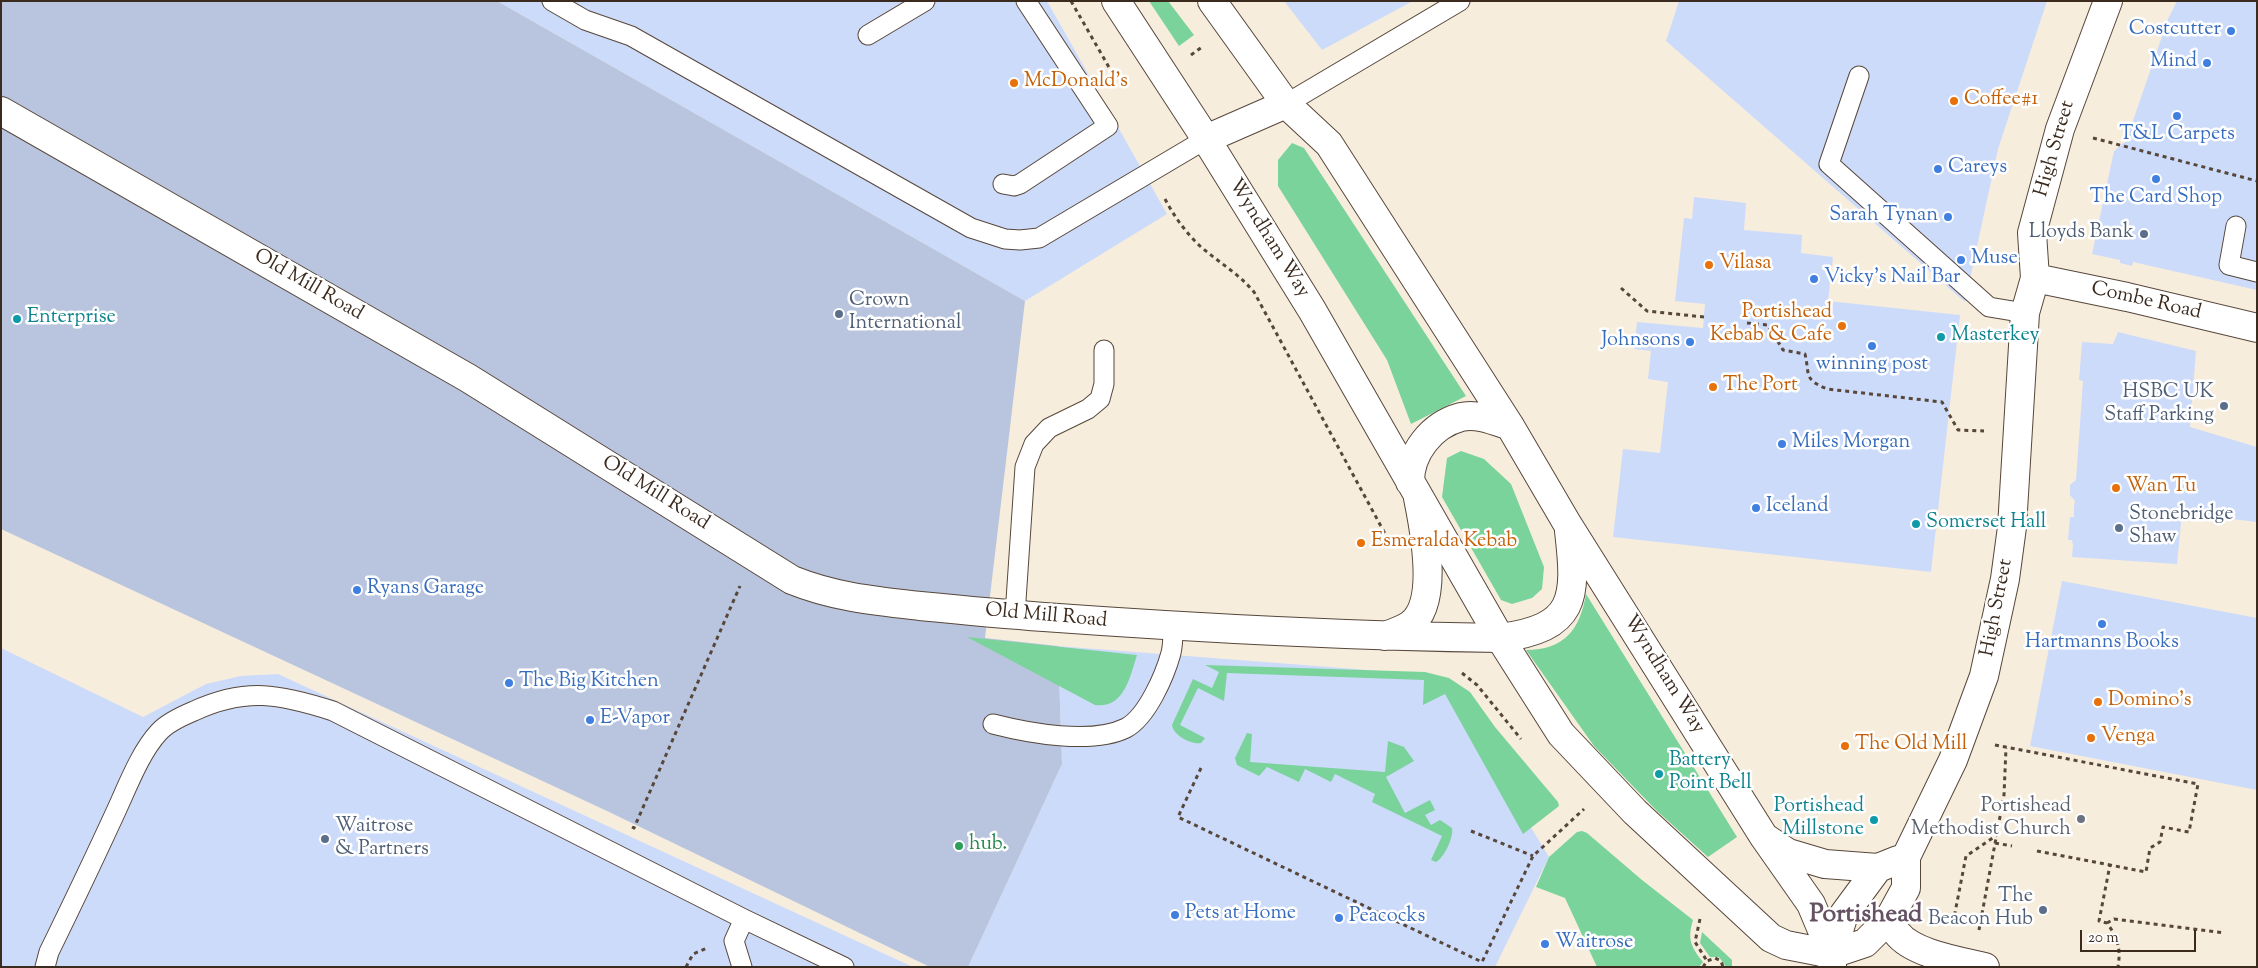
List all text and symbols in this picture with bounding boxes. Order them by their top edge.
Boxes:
place label: Costcutter [2129,19,2221,43]
marker: Costcutter [2225,25,2237,37]
place label: Mind [2150,51,2197,75]
marker: Mind [2201,57,2213,69]
place label: McDonald's [1024,71,1128,95]
marker: McDonald's [1008,77,1020,89]
place label: Coffee#1 [1964,89,2038,113]
marker: Coffee#1 [1948,95,1960,107]
street label: High Street [2031,98,2081,200]
marker: T&L Carpets [2171,110,2183,122]
place label: T&L Carpets [2119,124,2235,148]
place label: Careys [1948,157,2007,181]
marker: Careys [1932,163,1944,175]
marker: The Card Shop [2150,173,2162,185]
street label: Wyndham Way [1222,175,1314,303]
place label: The Card Shop [2090,187,2222,211]
place label: Sarah Tynan [1829,205,1938,229]
marker: Sarah Tynan [1942,211,1954,223]
place label: Lloyds Bank [2029,222,2134,246]
marker: Lloyds Bank [2138,228,2150,240]
street label: Old Mill Road [249,245,367,327]
place label: Muse [1971,248,2018,272]
place label: Vilasa [1719,253,1772,277]
marker: Muse [1955,254,1967,266]
marker: Vilasa [1703,259,1715,271]
place label: Vicky's Nail Bar [1824,267,1960,291]
marker: Vicky's Nail Bar [1808,273,1820,285]
street label: Combe Road [2089,278,2203,326]
place label: Crown International [849,290,962,337]
place label: Portishead Kebab & Cafe [1710,302,1832,349]
place label: Enterprise [27,307,116,331]
marker: Crown International [833,308,845,320]
marker: Enterprise [11,313,23,325]
marker: Portishead Kebab & Cafe [1836,320,1848,332]
place label: Masterkey [1951,325,2040,349]
place label: Johnsons [1601,330,1680,354]
marker: Masterkey [1935,331,1947,343]
marker: Johnsons [1684,336,1696,348]
marker: winning post [1866,340,1878,352]
place label: winning post [1816,354,1928,378]
place label: The Port [1723,375,1798,399]
marker: The Port [1707,381,1719,393]
place label: HSBC UK Staff Parking [2104,382,2214,429]
marker: HSBC UK Staff Parking [2218,400,2230,412]
place label: Miles Morgan [1792,432,1910,456]
marker: Miles Morgan [1776,438,1788,450]
street label: Old Mill Road [597,451,713,537]
place label: Wan Tu [2126,476,2196,500]
marker: Wan Tu [2110,482,2122,494]
place label: Iceland [1766,496,1829,520]
marker: Iceland [1750,502,1762,514]
place label: Stonebridge Shaw [2129,504,2234,551]
place label: Somerset Hall [1926,512,2046,536]
marker: Somerset Hall [1910,518,1922,530]
marker: Stonebridge Shaw [2113,522,2125,534]
place label: Esmeralda Kebab [1371,531,1517,555]
marker: Esmeralda Kebab [1355,537,1367,549]
street label: High Street [1977,557,2019,659]
place label: Ryans Garage [367,578,484,602]
marker: Ryans Garage [351,584,363,596]
street label: Old Mill Road [984,600,1108,634]
street label: Wyndham Way [1617,611,1709,739]
marker: Hartmanns Books [2096,618,2108,630]
place label: Hartmanns Books [2025,632,2179,656]
place label: The Big Kitchen [519,671,659,695]
marker: The Big Kitchen [503,677,515,689]
place label: Domino's [2108,690,2192,714]
marker: Domino's [2092,696,2104,708]
place label: E-Vapor [600,708,670,732]
marker: E-Vapor [584,714,596,726]
place label: Venga [2101,726,2155,750]
marker: Venga [2085,732,2097,744]
place label: The Old Mill [1855,734,1967,758]
marker: The Old Mill [1839,740,1851,752]
place label: Battery Point Bell [1669,750,1752,797]
marker: Battery Point Bell [1653,768,1665,780]
place label: Portishead Millstone [1774,796,1864,843]
place label: Portishead Methodist Church [1911,796,2071,843]
marker: Portishead Methodist Church [2075,813,2087,825]
marker: Portishead Millstone [1868,814,1880,826]
place label: Waitrose & Partners [335,816,429,863]
marker: Waitrose & Partners [319,833,331,845]
place label: hub. [969,834,1007,858]
marker: hub. [953,840,965,852]
place label: The Beacon Hub [1928,886,2033,933]
district label: Portishead [1810,902,1922,932]
place label: Pets at Home [1185,903,1296,927]
marker: The Beacon Hub [2037,904,2049,916]
place label: Peacocks [1349,906,1425,930]
marker: Pets at Home [1169,909,1181,921]
marker: Peacocks [1333,912,1345,924]
scale bar [2083,920,2199,952]
text: 20 m [2088,928,2119,949]
place label: Waitrose [1555,932,1633,956]
marker: Waitrose [1539,938,1551,950]

